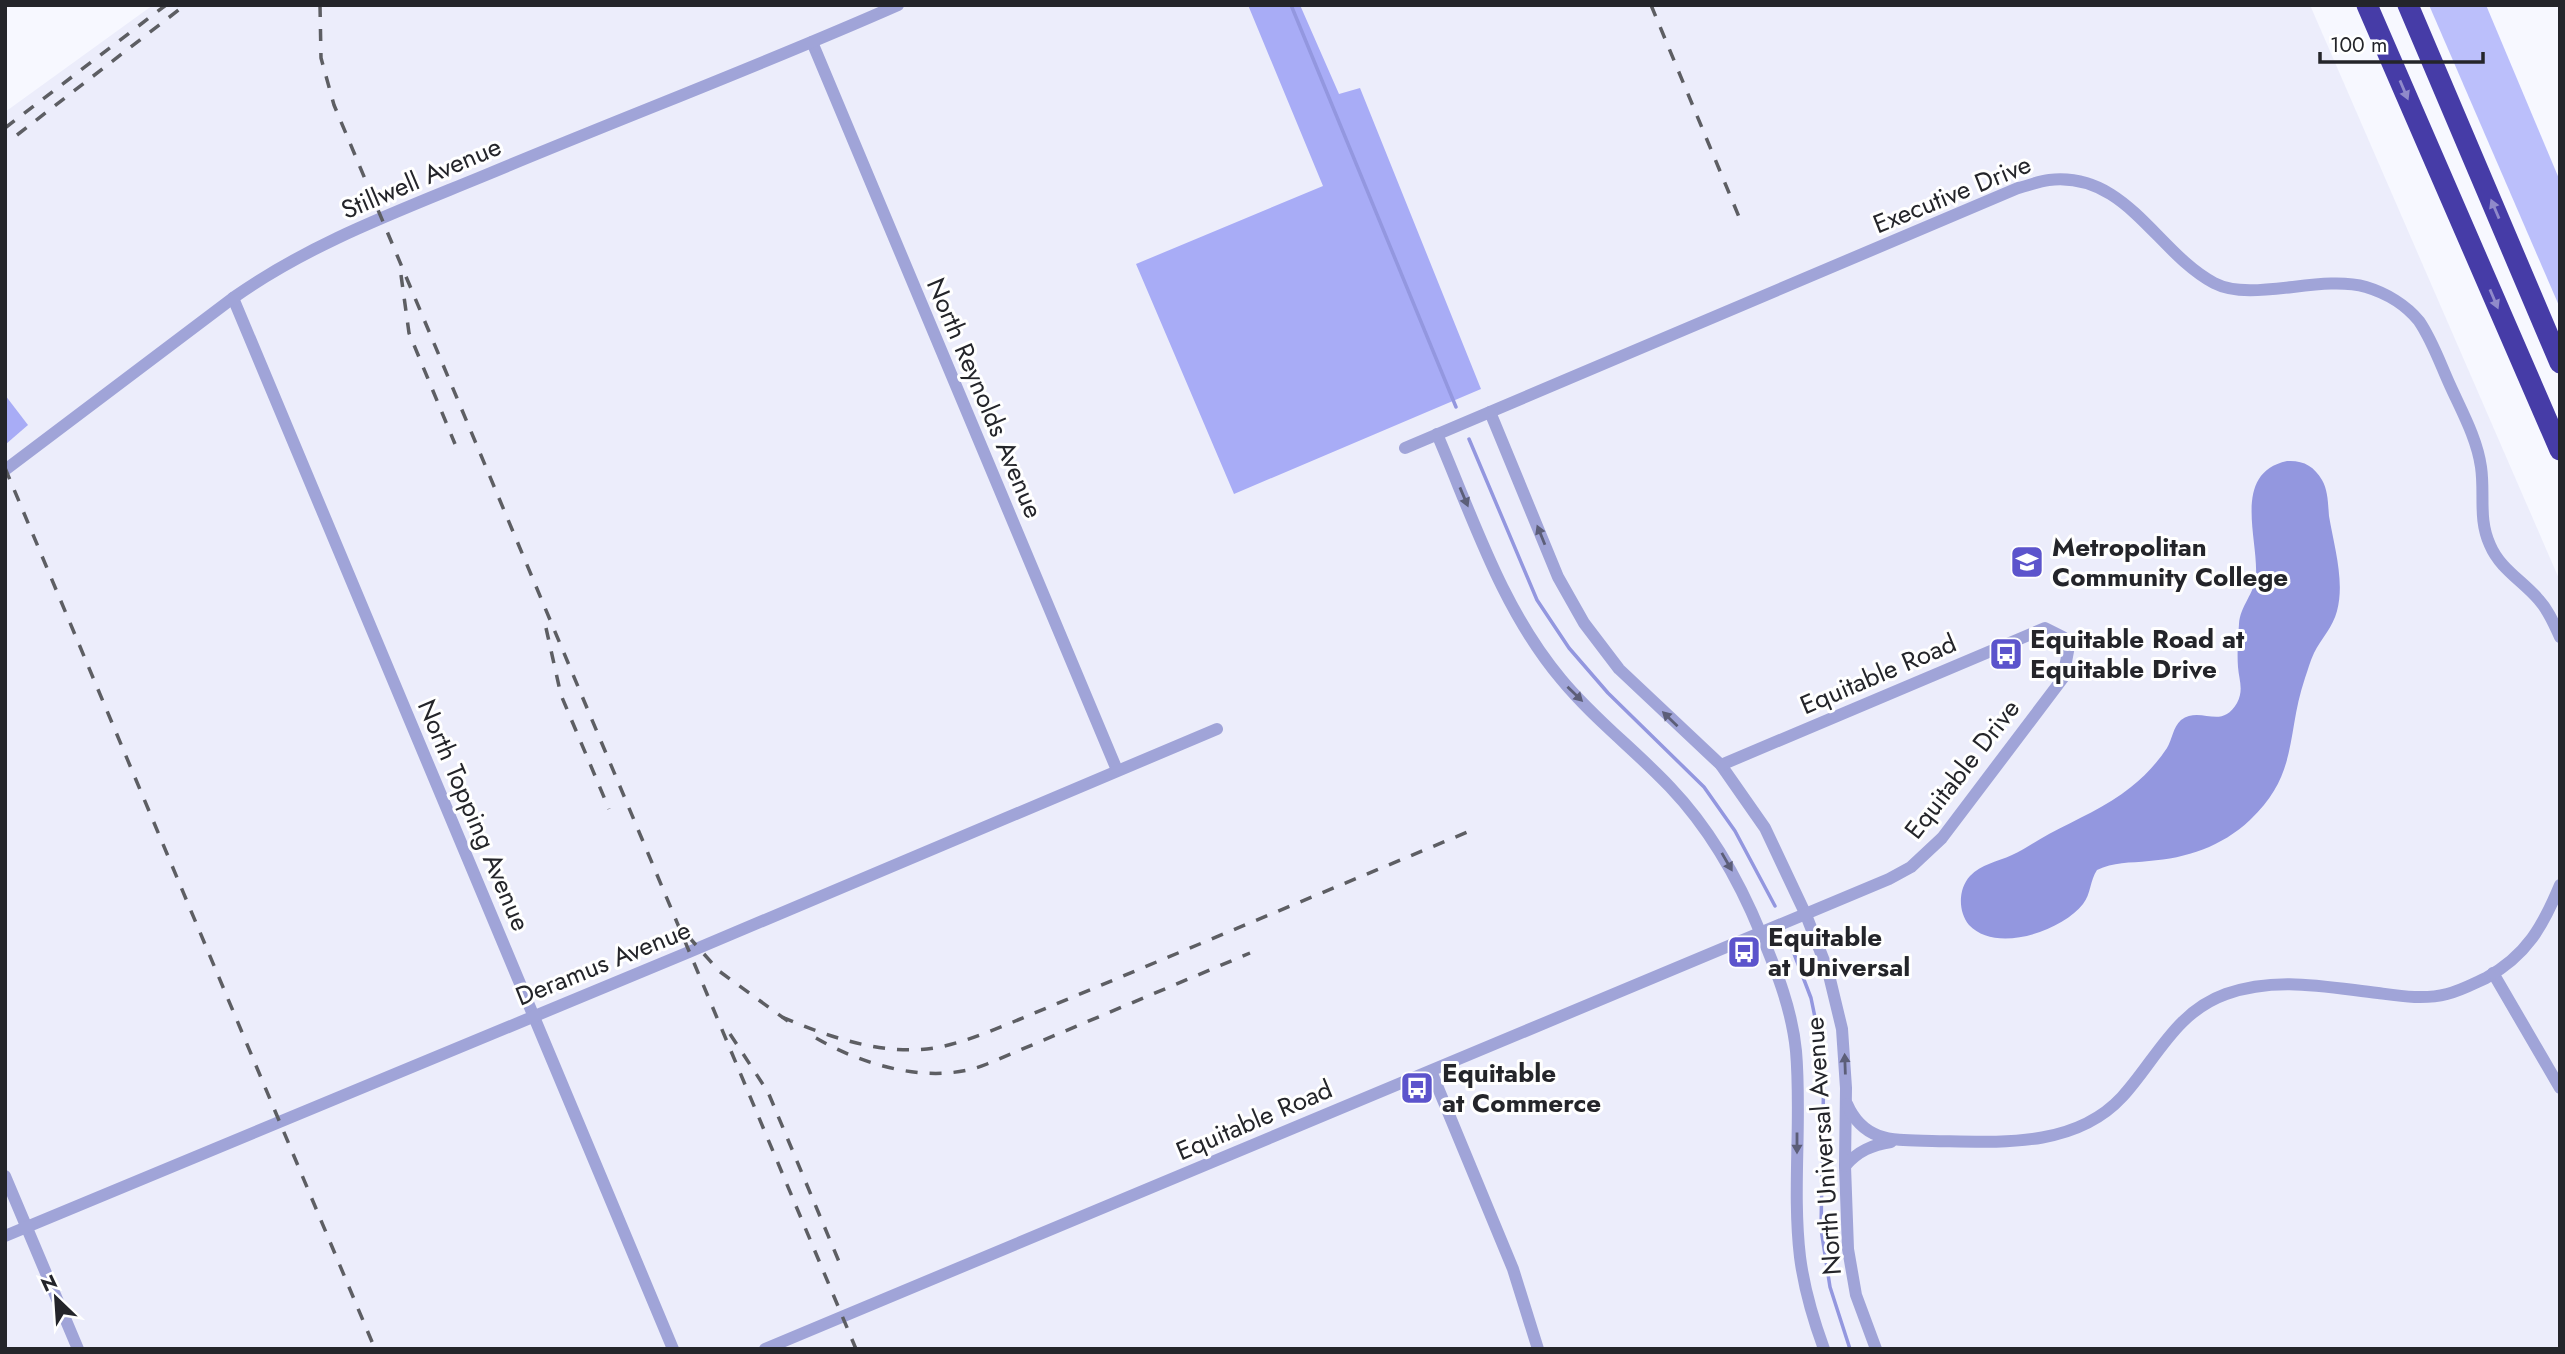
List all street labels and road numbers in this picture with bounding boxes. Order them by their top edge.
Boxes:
street label: Stillwell Avenue [335,127,507,229]
street label: Executive Drive [1867,145,2037,243]
street label: North Reynolds Avenue [917,272,1053,524]
street label: Equitable Road [1794,624,1962,724]
street label: Equitable Drive [1895,691,2029,847]
street label: North Topping Avenue [408,693,540,937]
street label: Deramus Avenue [510,911,696,1015]
street label: North Universal Avenue [1795,1016,1851,1276]
street label: Equitable Road [1170,1070,1338,1170]

